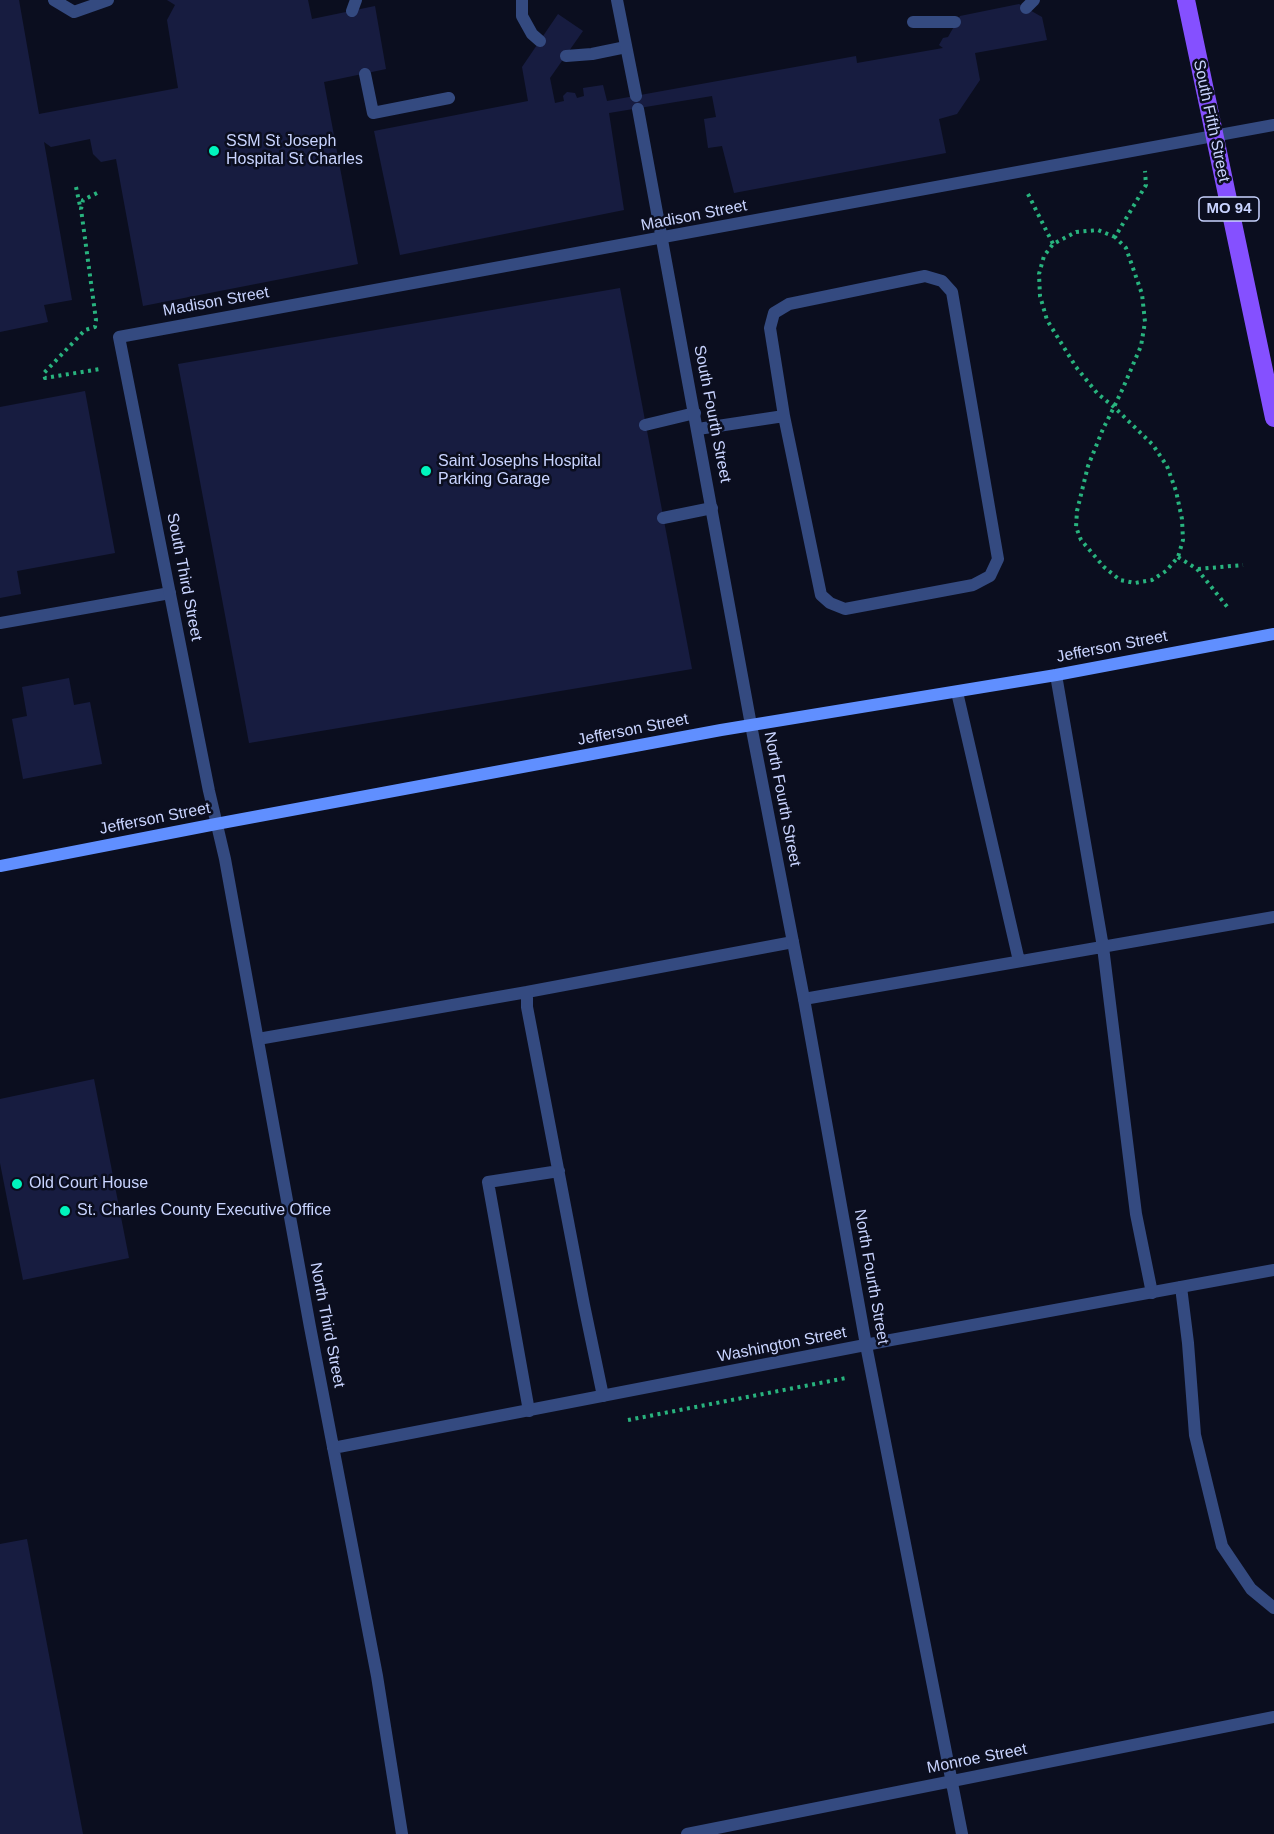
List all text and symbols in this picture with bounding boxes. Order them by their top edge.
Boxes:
street label: South Fifth Street [1189,58,1233,184]
place label: SSM St Joseph Hospital St Charles [226,132,363,170]
marker: SSM St Joseph Hospital St Charles [207,144,221,158]
street label: Madison Street [639,196,749,236]
road number: MO 94 [1199,197,1259,221]
street label: Madison Street [161,283,271,321]
street label: South Fourth Street [689,344,735,484]
place label: Saint Josephs Hospital Parking Garage [438,452,601,490]
marker: Saint Josephs Hospital Parking Garage [419,464,433,478]
street label: South Third Street [162,511,206,643]
street label: Jefferson Street [1055,627,1169,667]
street label: Jefferson Street [576,710,690,750]
street label: North Fourth Street [760,730,804,868]
street label: Jefferson Street [98,799,212,839]
place label: Old Court House [29,1174,148,1194]
marker: Old Court House [10,1177,24,1191]
place label: St. Charles County Executive Office [77,1201,331,1221]
marker: St. Charles County Executive Office [58,1204,72,1218]
street label: North Fourth Street [850,1208,892,1346]
street label: North Third Street [305,1261,349,1389]
street label: Washington Street [716,1323,848,1367]
street label: Monroe Street [925,1740,1029,1778]

